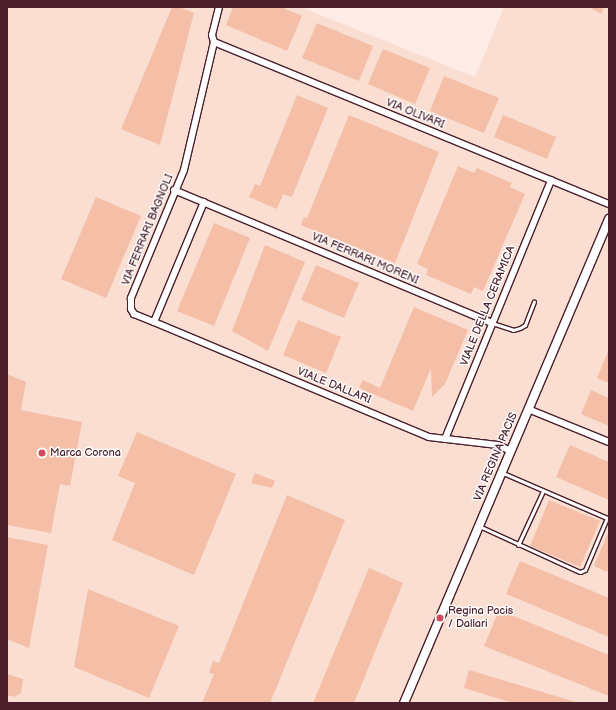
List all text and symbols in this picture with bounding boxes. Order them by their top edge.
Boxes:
street label: VIA OLIVARI [384,96,446,132]
street label: VIA FERRARI BAGNOLI [120,172,176,288]
street label: VIA FERRARI MORENI [310,230,420,288]
street label: VIALE DELLA CERAMICA [458,244,518,368]
street label: VIALE DALLARI [295,365,373,407]
street label: VIA REGINA PACIS [471,411,521,503]
place label: Marca Corona [50,446,121,460]
marker: Marca Corona [37,448,47,458]
place label: Regina Pacis / Dallari [448,605,513,631]
marker: Regina Pacis / Dallari [435,613,445,623]

